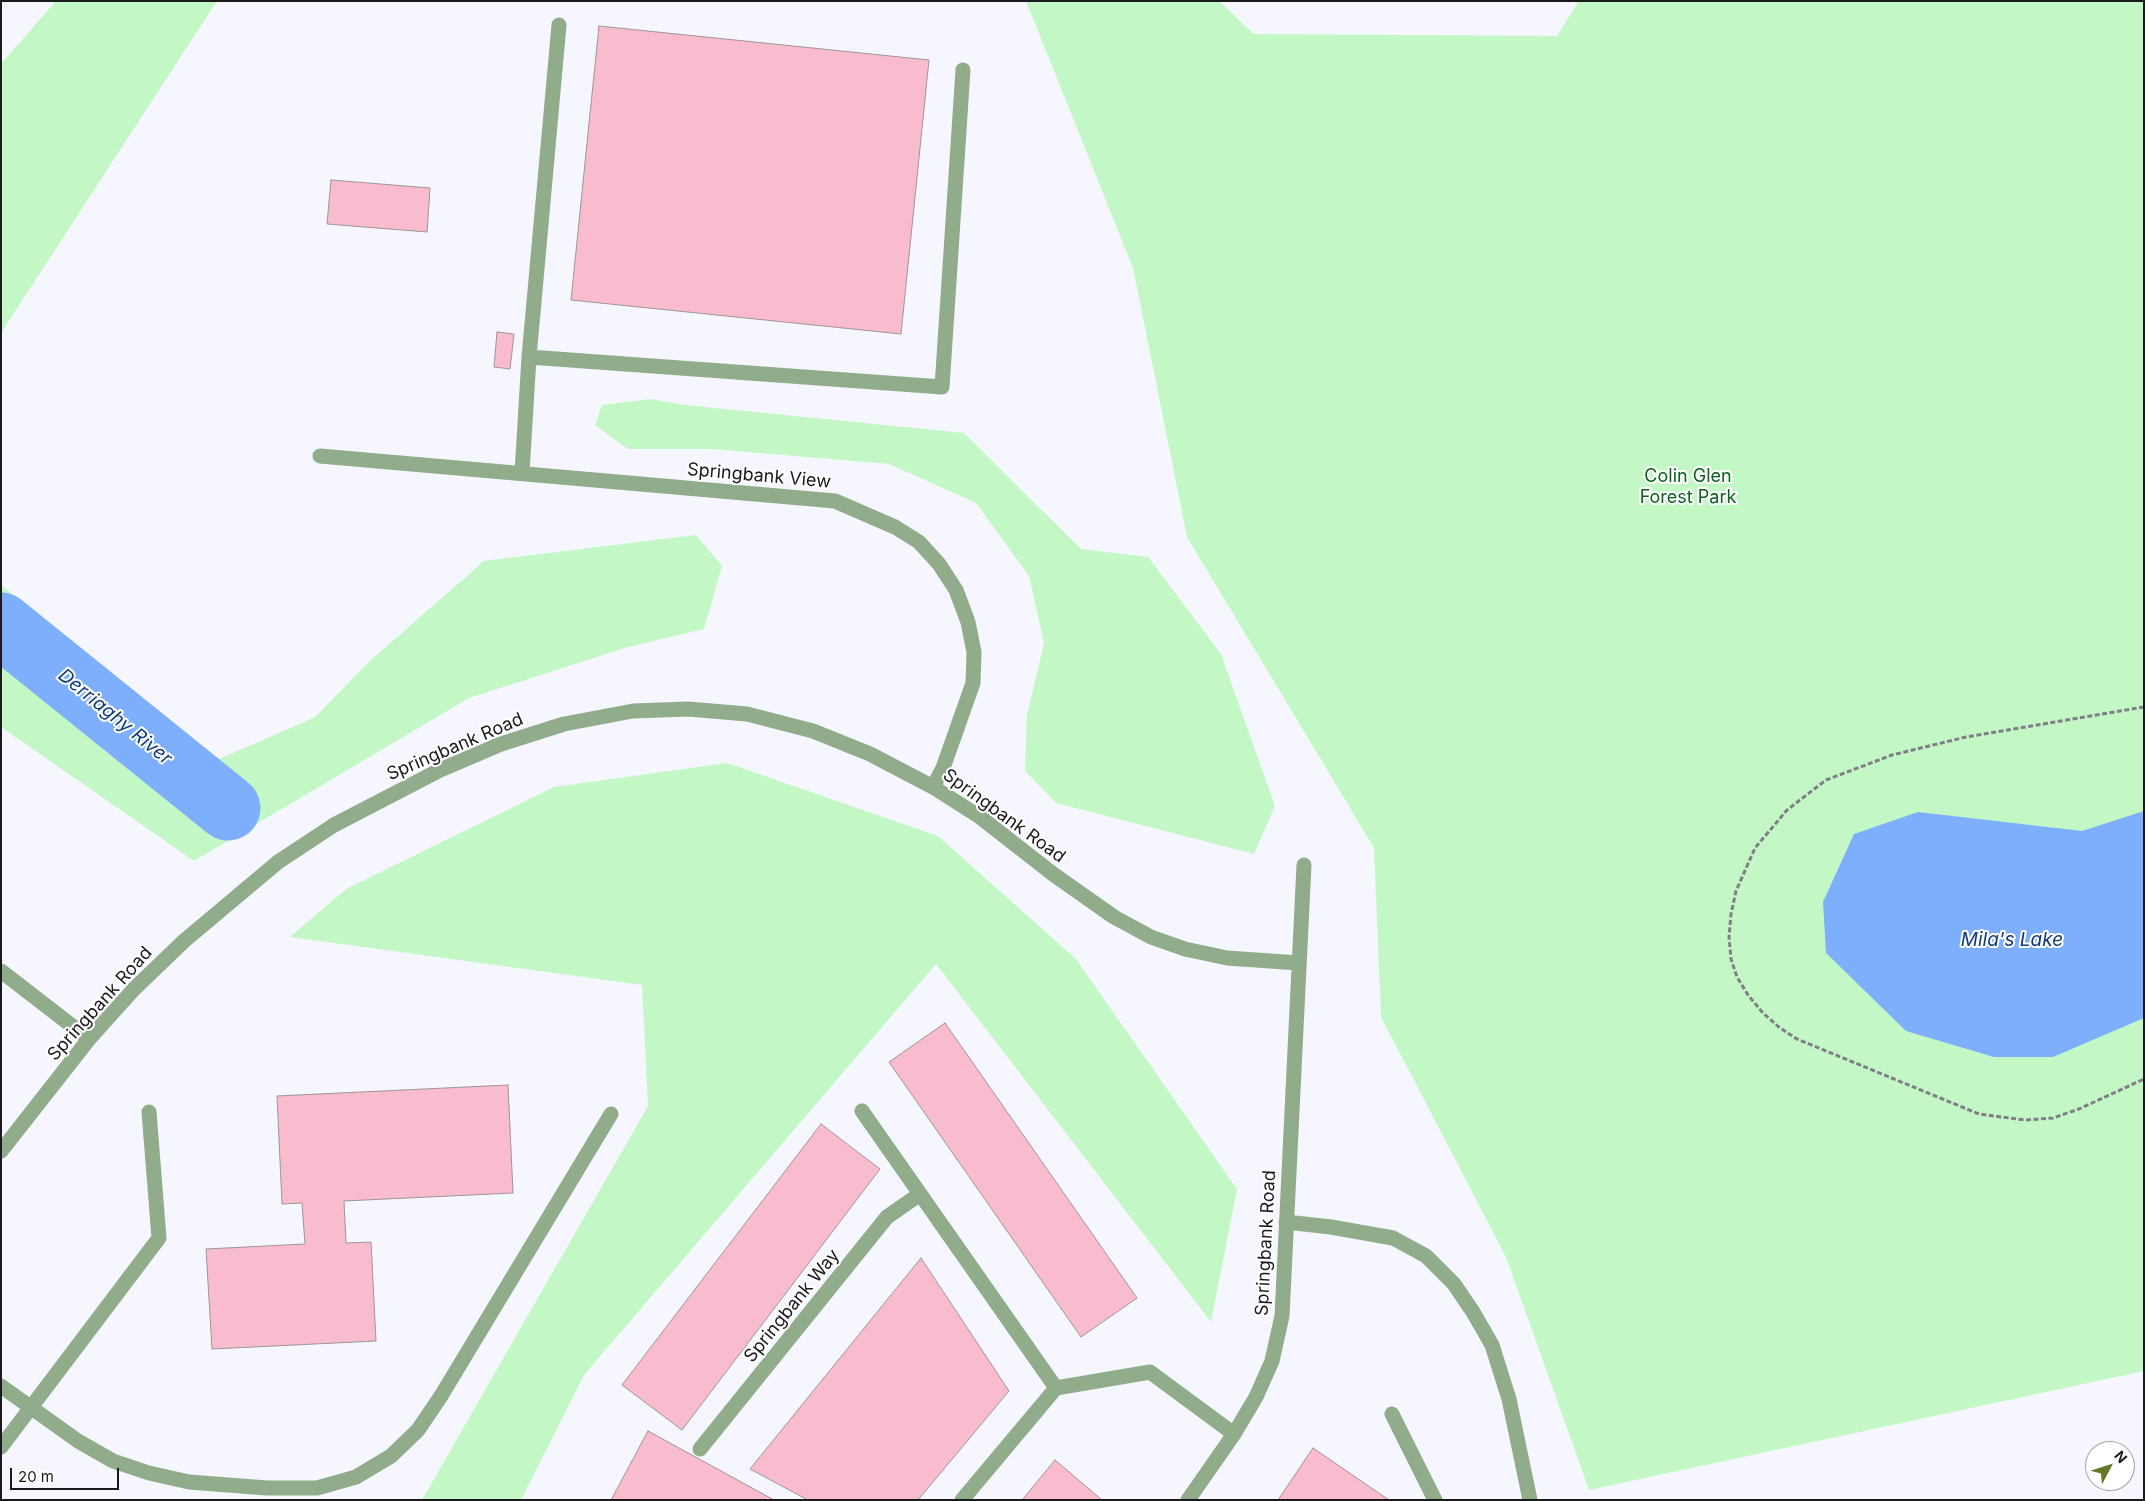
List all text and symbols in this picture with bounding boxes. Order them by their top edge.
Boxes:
street label: Springbank View [686,459,832,493]
park label: Colin Glen Forest Park [1640,466,1736,508]
water label: Derriaghy River [54,664,176,770]
street label: Springbank Road [384,709,526,785]
street label: Springbank Road [939,764,1069,868]
water label: Mila's Lake [1961,929,2063,951]
street label: Springbank Road [43,943,157,1065]
street label: Springbank Road [1251,1170,1281,1316]
street label: Springbank Way [740,1245,844,1367]
north arrow [2085,1441,2135,1491]
text: N [2111,1447,2131,1466]
scale bar [12,1458,121,1490]
text: 20 m [18,1467,54,1486]

